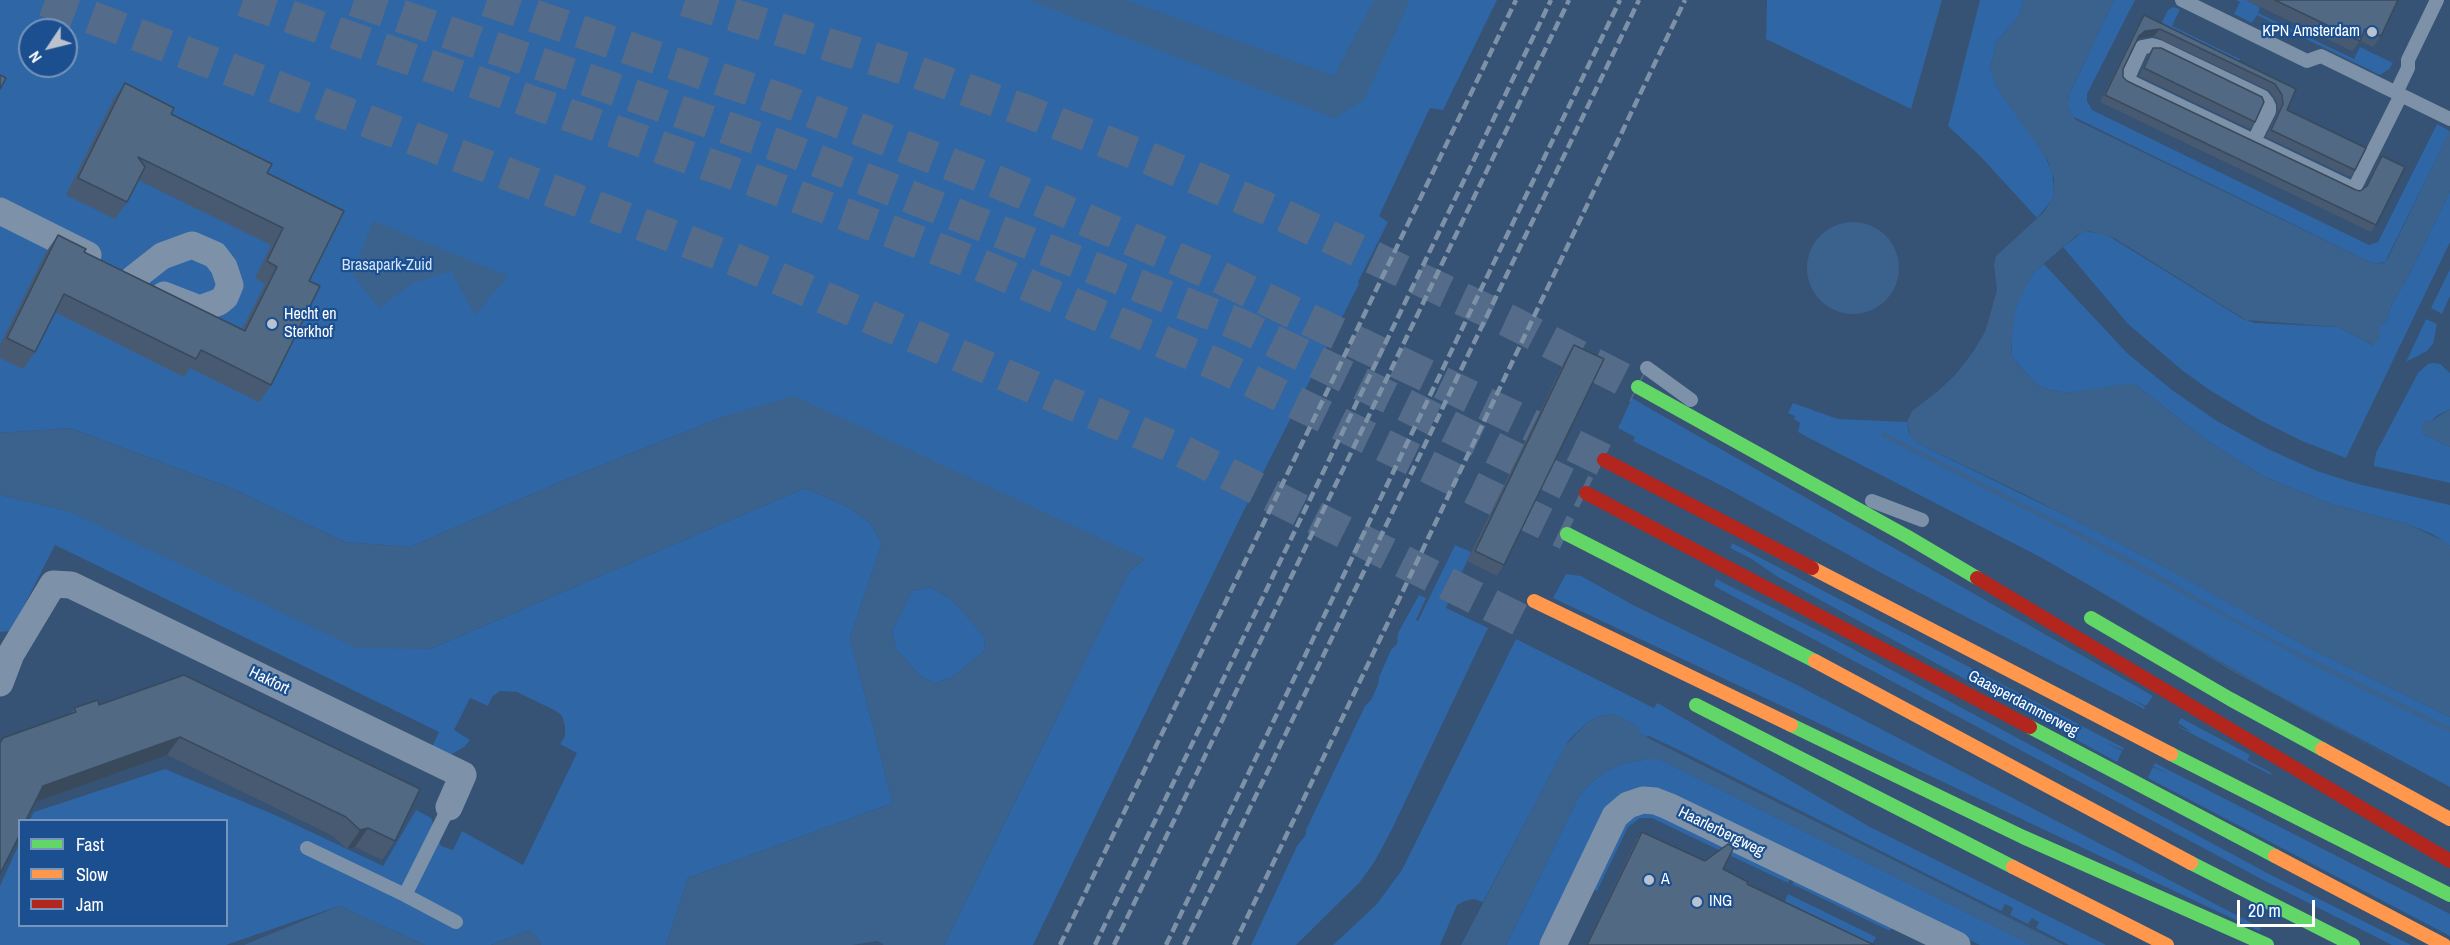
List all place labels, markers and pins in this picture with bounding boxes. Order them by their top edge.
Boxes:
place label: KPN Amsterdam [2262,22,2360,42]
marker: KPN Amsterdam [2365,25,2379,39]
place label: Hecht en Sterkhof [284,305,337,343]
marker: Hecht en Sterkhof [265,317,279,331]
place label: A [1661,870,1670,890]
marker: A [1642,873,1656,887]
place label: ING [1709,892,1732,912]
marker: ING [1690,895,1704,909]

